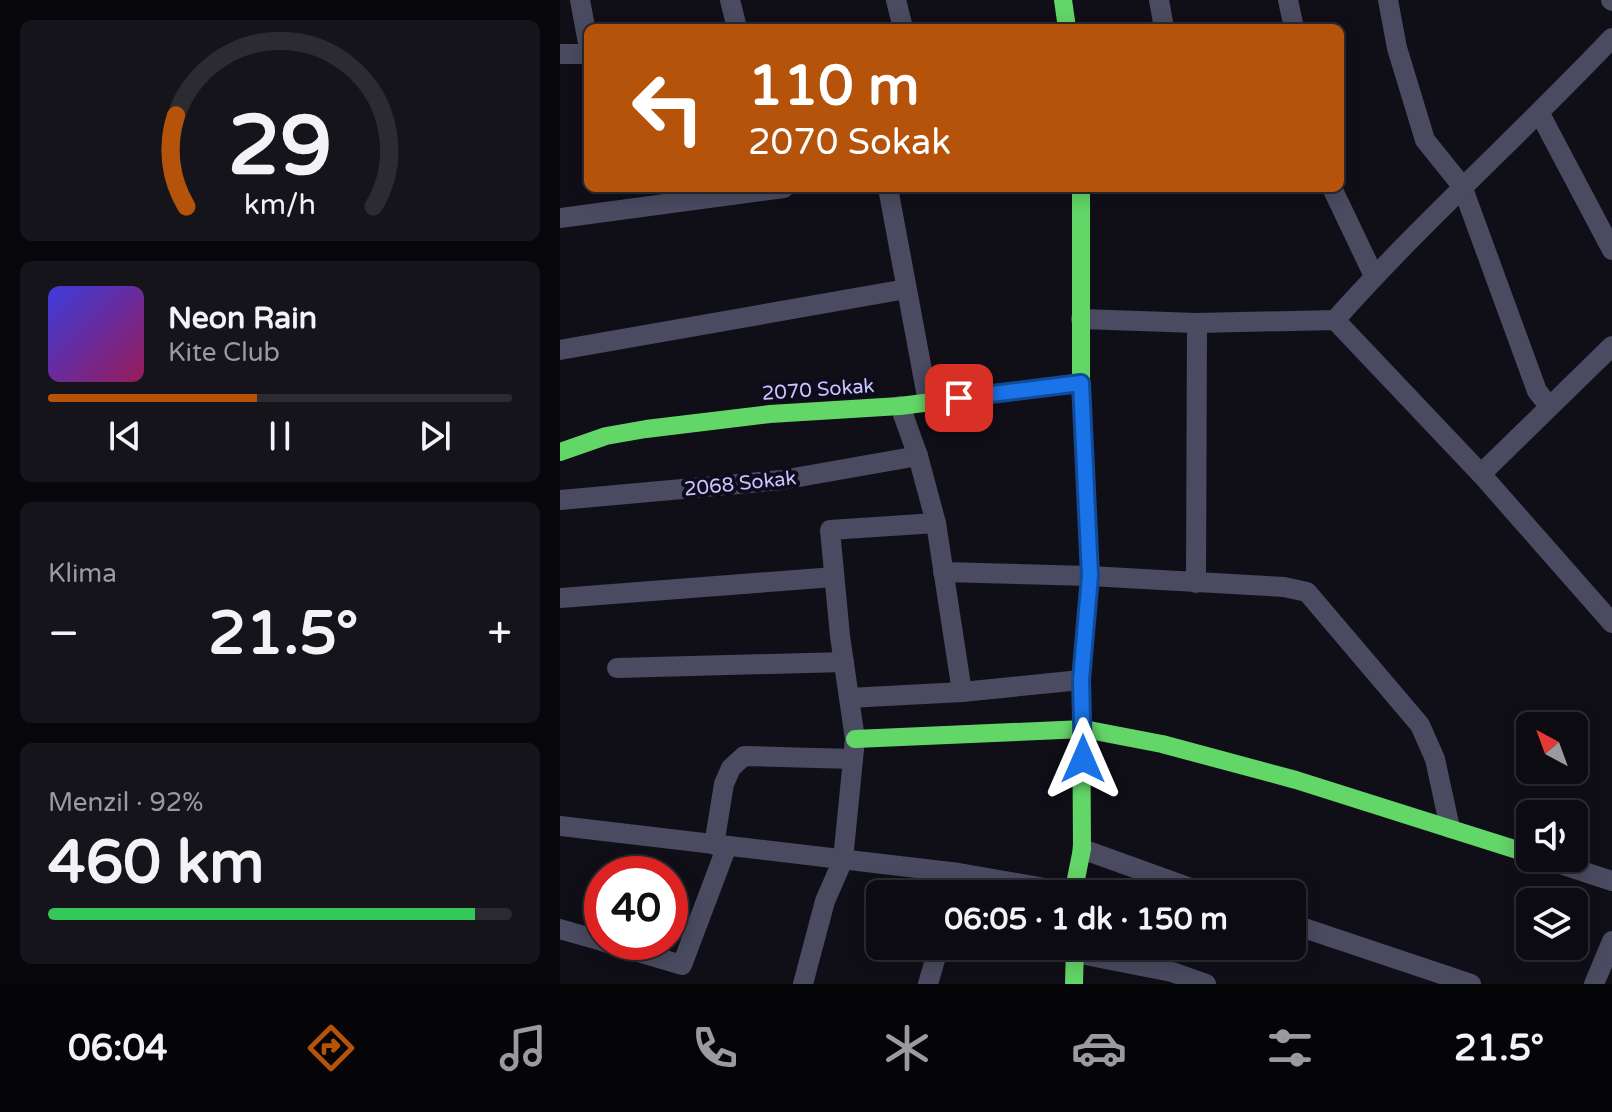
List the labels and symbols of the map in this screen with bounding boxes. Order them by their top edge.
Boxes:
pin [925,364,993,432]
street label: 2070 Sokak [761,374,875,406]
street label: 2068 Sokak [683,466,798,502]
north arrow [1516,712,1588,784]
position arrow [1041,717,1125,801]
speed limit sign: 40 [584,856,688,960]

